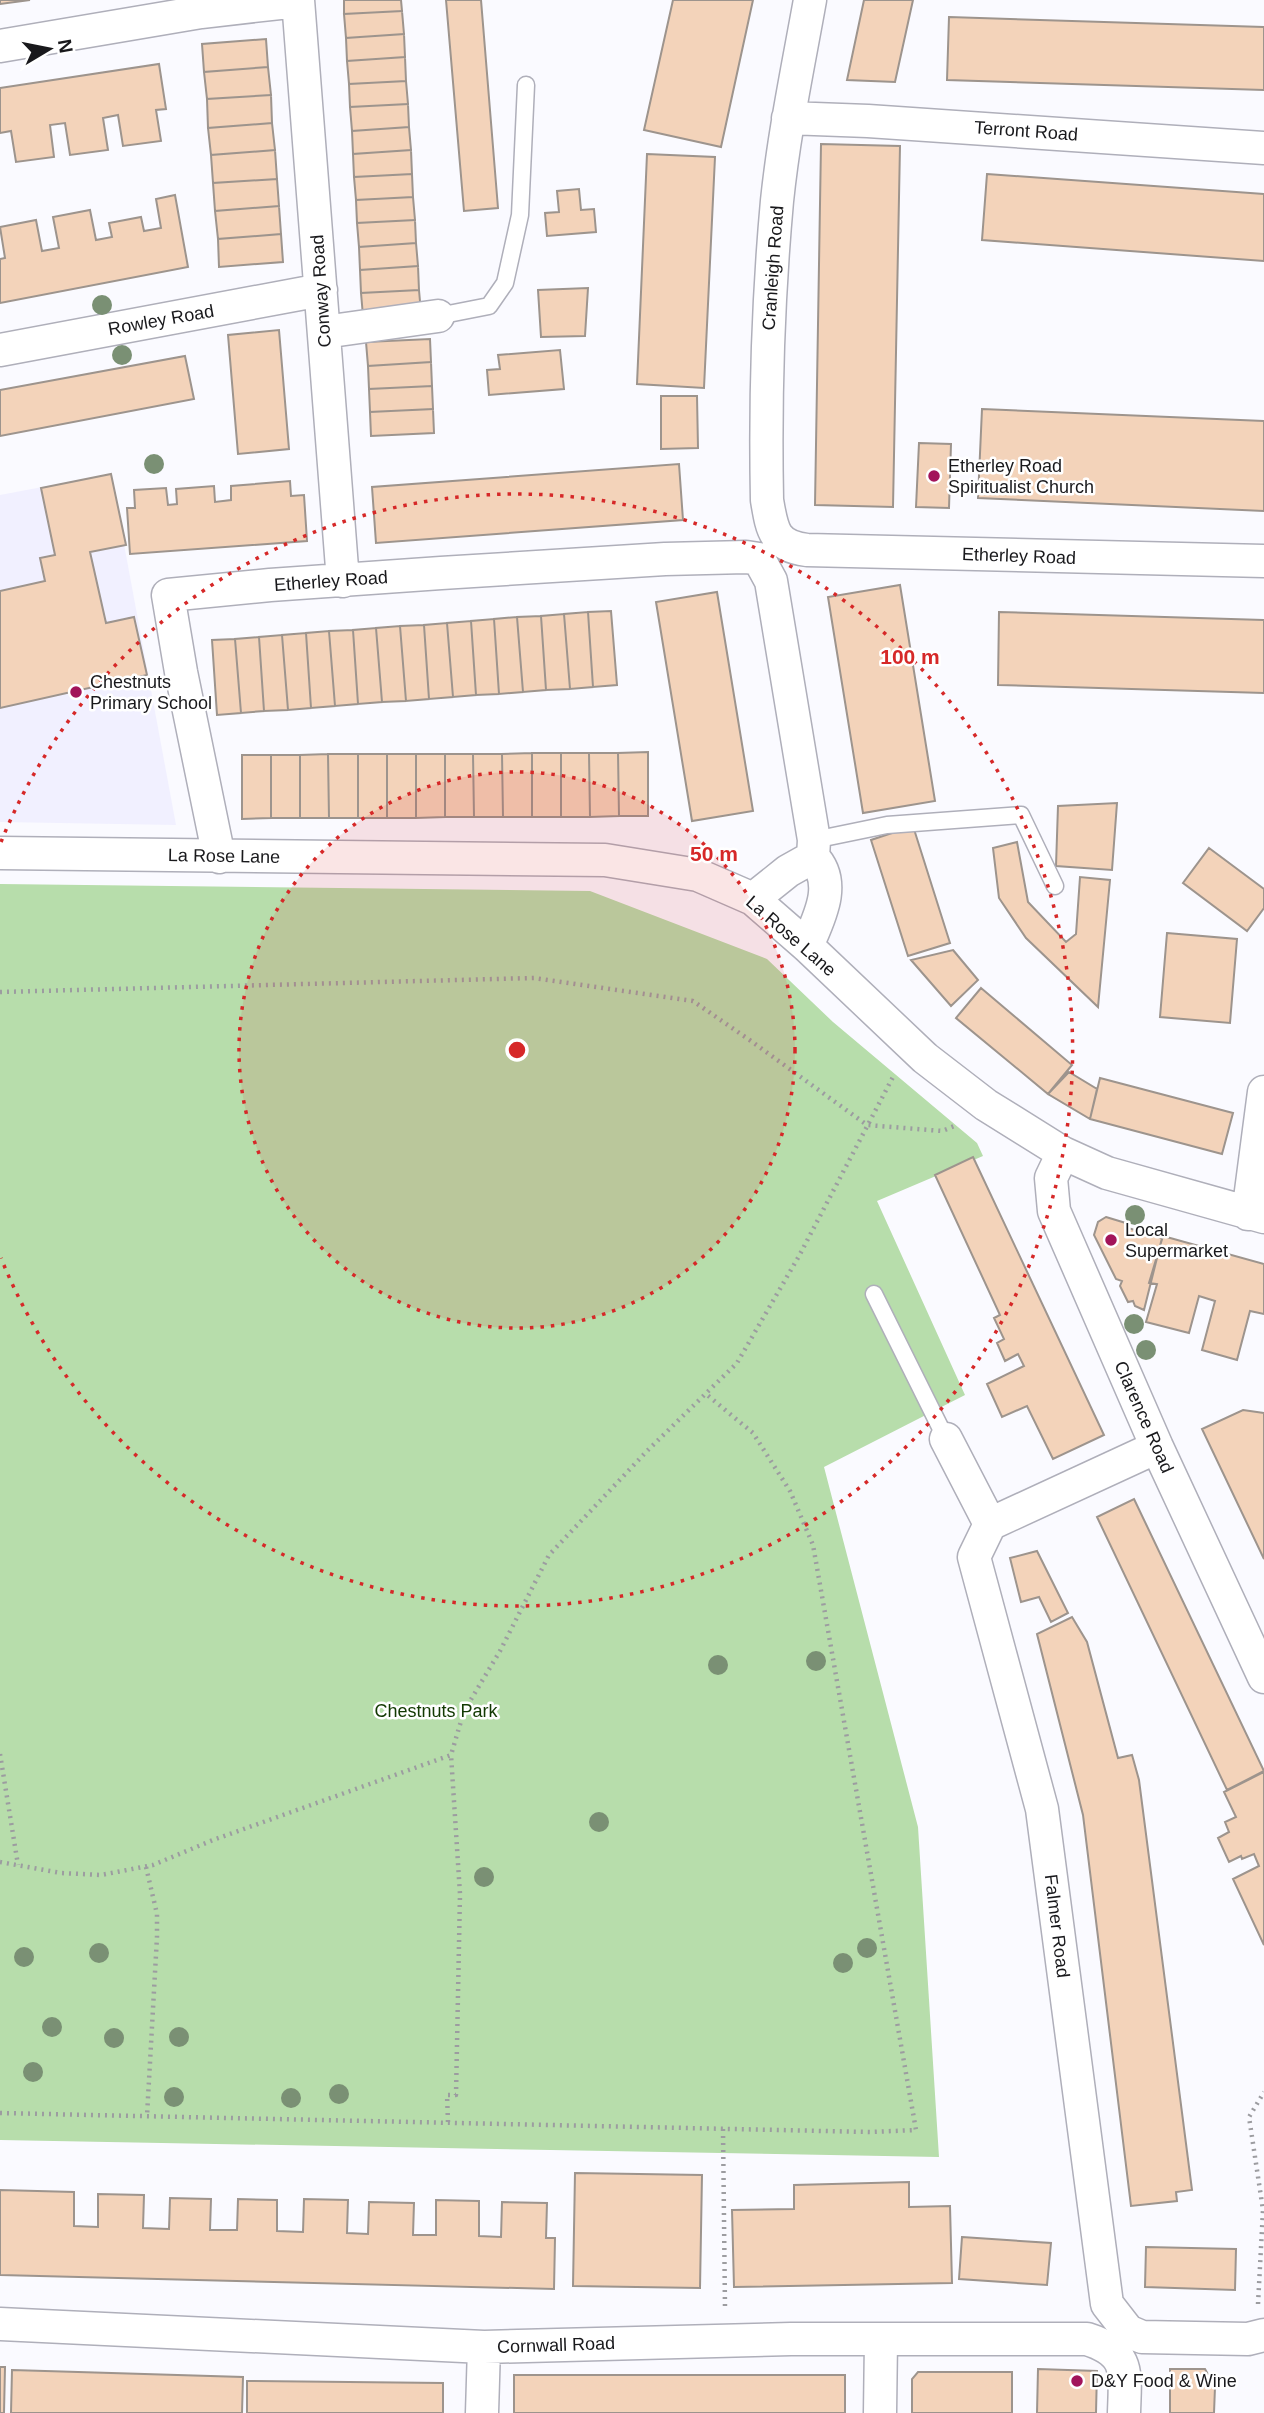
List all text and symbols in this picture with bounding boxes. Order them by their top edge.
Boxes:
north arrow [14,14,84,84]
text: N [54,38,77,55]
street label: Terront Road [973,117,1079,145]
street label: Cranleigh Road [759,205,787,331]
street label: Conway Road [307,234,335,348]
street label: Rowley Road [107,301,215,339]
place label: Etherley Road Spiritualist Church [948,456,1094,497]
marker: Etherley Road Spiritualist Church [926,468,942,484]
street label: Etherley Road [962,544,1076,568]
street label: Etherley Road [273,567,389,595]
text: 100 m [880,645,940,668]
place label: Chestnuts Primary School [90,672,212,713]
marker: Chestnuts Primary School [68,684,84,700]
text: 50 m [690,842,738,865]
street label: La Rose Lane [168,845,280,867]
street label: La Rose Lane [742,892,840,980]
centre of rings [505,1038,529,1062]
place label: Local Supermarket [1125,1220,1228,1261]
marker: Local Supermarket [1103,1232,1119,1248]
street label: Clarence Road [1110,1358,1178,1476]
park label: Chestnuts Park [374,1701,499,1721]
street label: Falmer Road [1041,1873,1073,1979]
street label: Cornwall Road [497,2333,615,2357]
place label: D&Y Food & Wine [1091,2371,1237,2391]
marker: D&Y Food & Wine [1069,2373,1085,2389]

